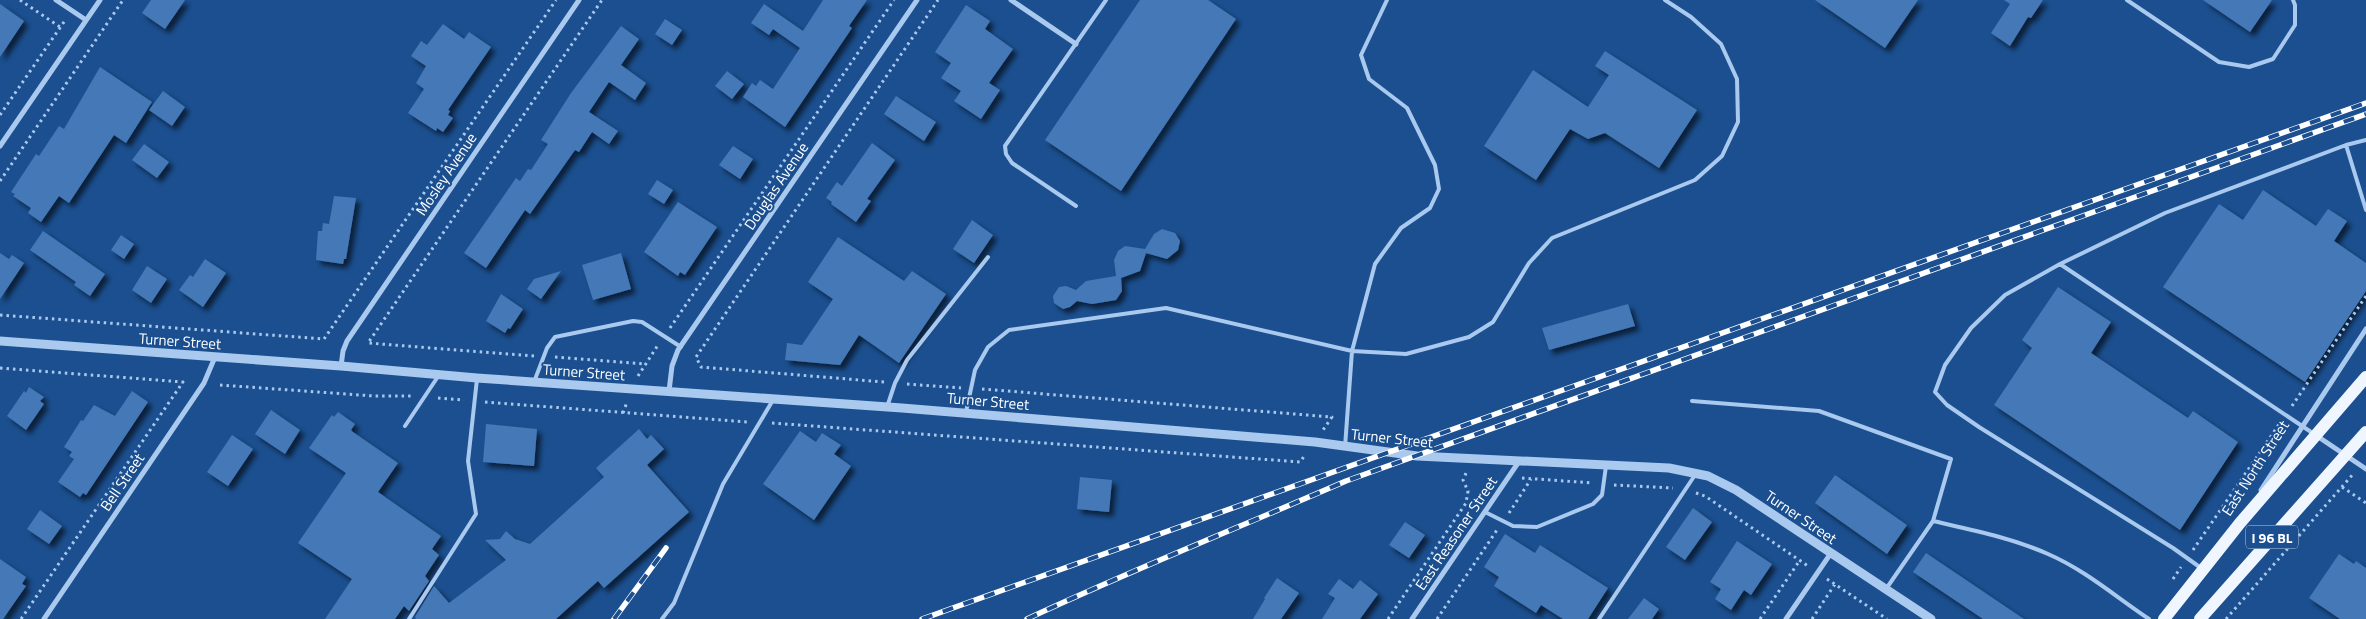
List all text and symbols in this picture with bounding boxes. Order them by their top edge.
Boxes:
street label: Mosley Avenue [410,128,482,220]
street label: Douglas Avenue [738,138,814,234]
street label: Turner Street [138,327,223,355]
street label: Turner Street [542,358,627,386]
street label: Turner Street [946,386,1031,416]
street label: East North Street [2215,415,2295,520]
street label: Turner Street [1350,422,1435,454]
street label: Bell Street [94,448,150,516]
street label: East Reasoner Street [1409,471,1503,595]
street label: Turner Street [1760,484,1842,550]
road number: I 96 BL [2246,526,2298,548]

